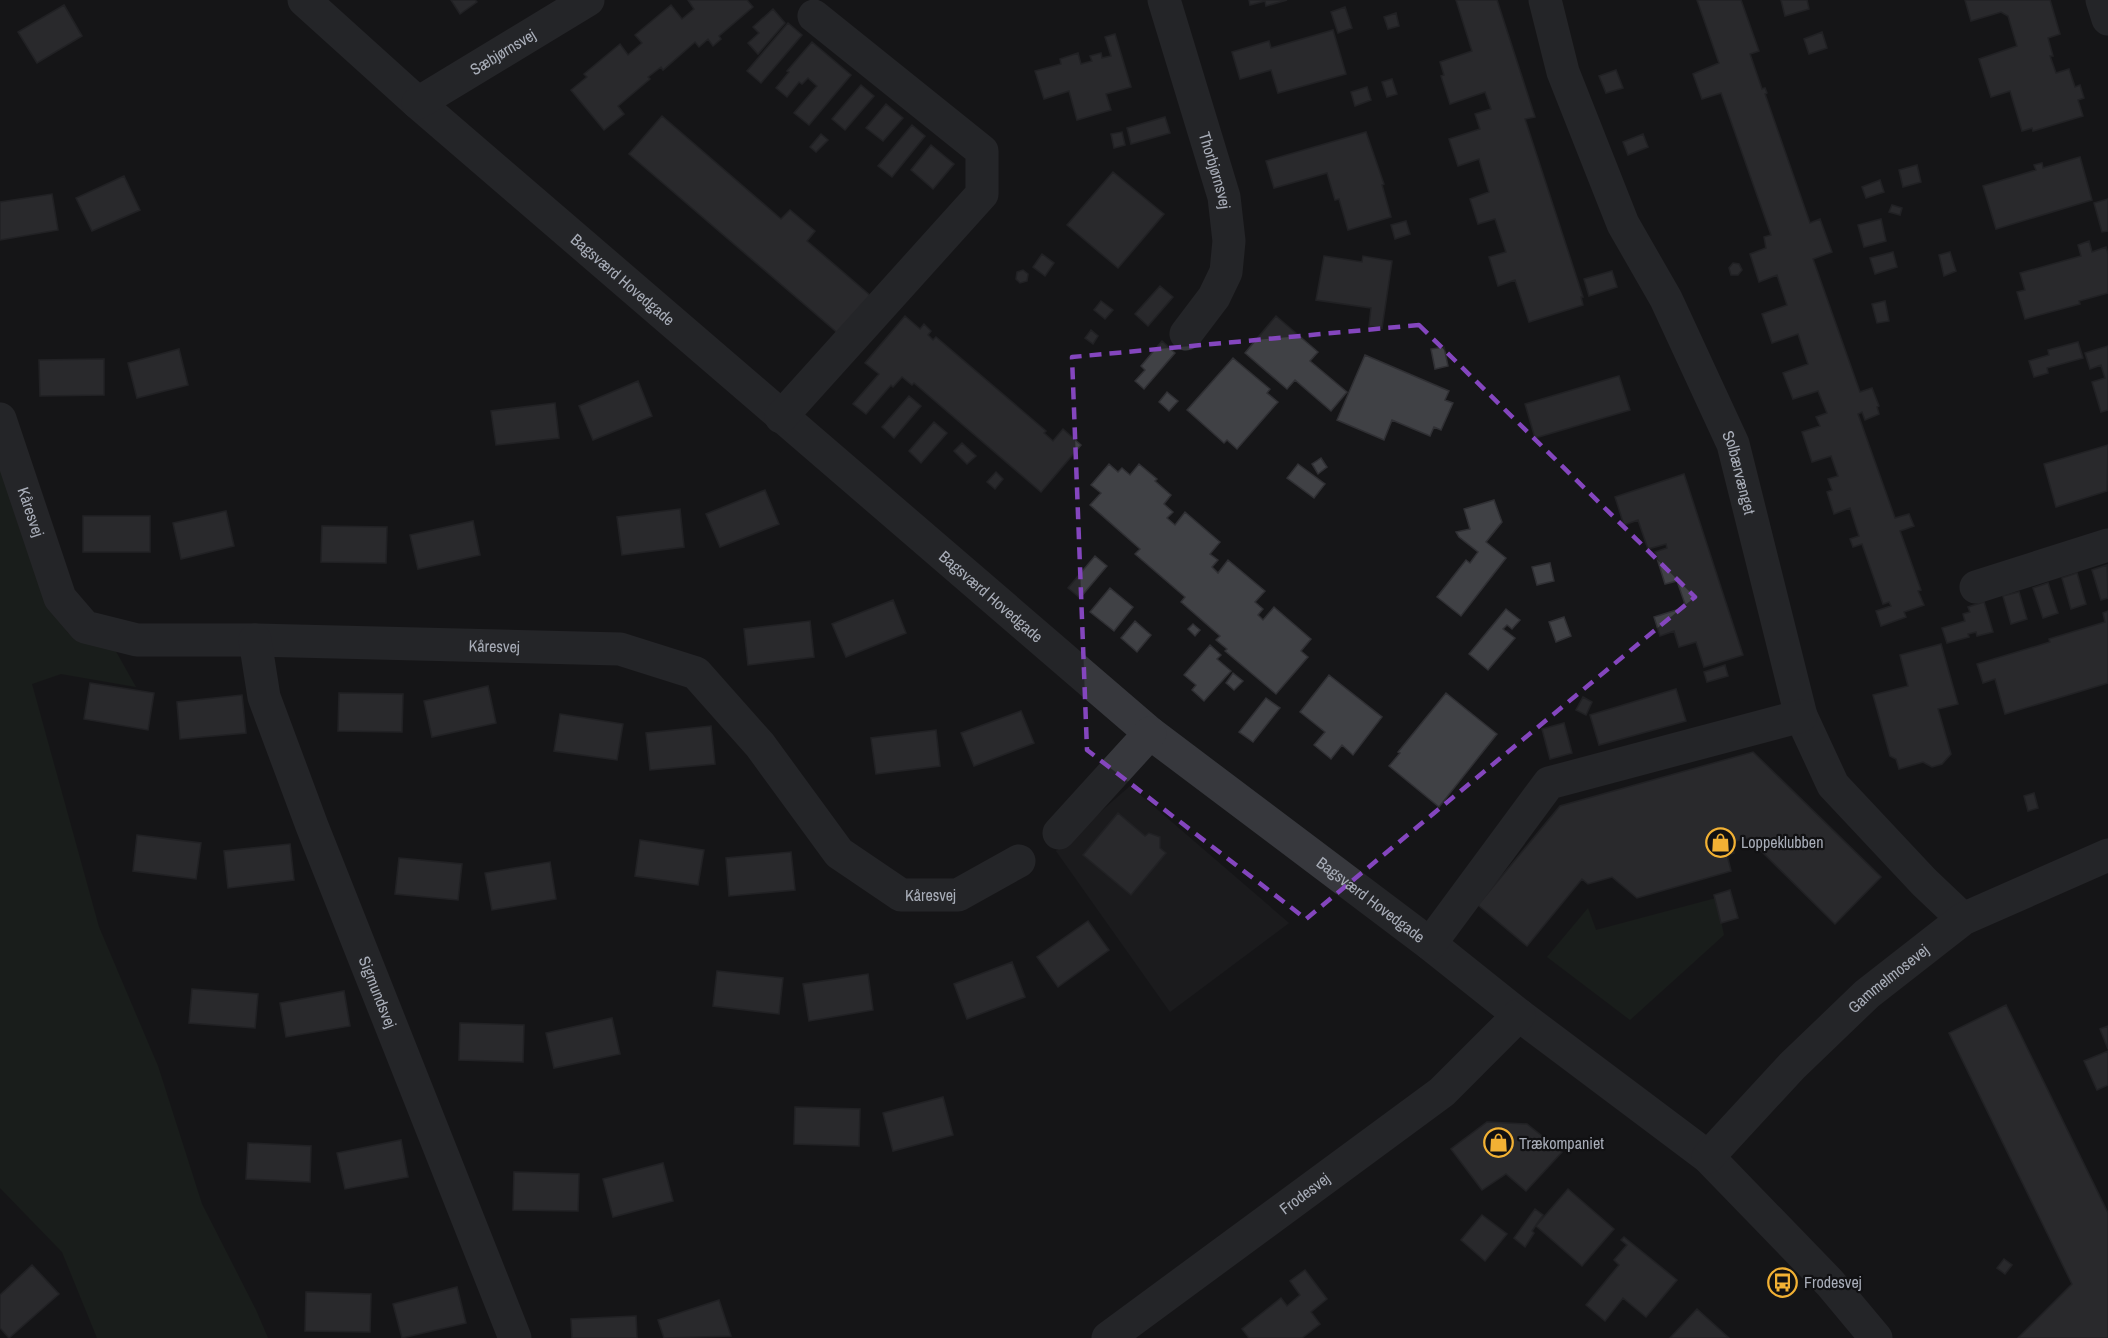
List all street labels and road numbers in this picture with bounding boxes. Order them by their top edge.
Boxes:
street label: Sæbjørnsvej [466,23,540,80]
street label: Thorbjørnsvej [1194,129,1236,210]
street label: Bagsværd Hovedgade [566,228,680,330]
street label: Solbærvænget [1717,427,1761,517]
street label: Kåresvej [13,484,50,540]
street label: Bagsværd Hovedgade [935,545,1048,647]
street label: Kåresvej [468,634,520,658]
street label: Bagsværd Hovedgade [1312,851,1430,948]
street label: Kåresvej [905,884,956,906]
street label: Gammelmosevej [1843,939,1933,1018]
street label: Sigmundsvej [354,953,402,1031]
street label: Frodesvej [1275,1167,1334,1219]

